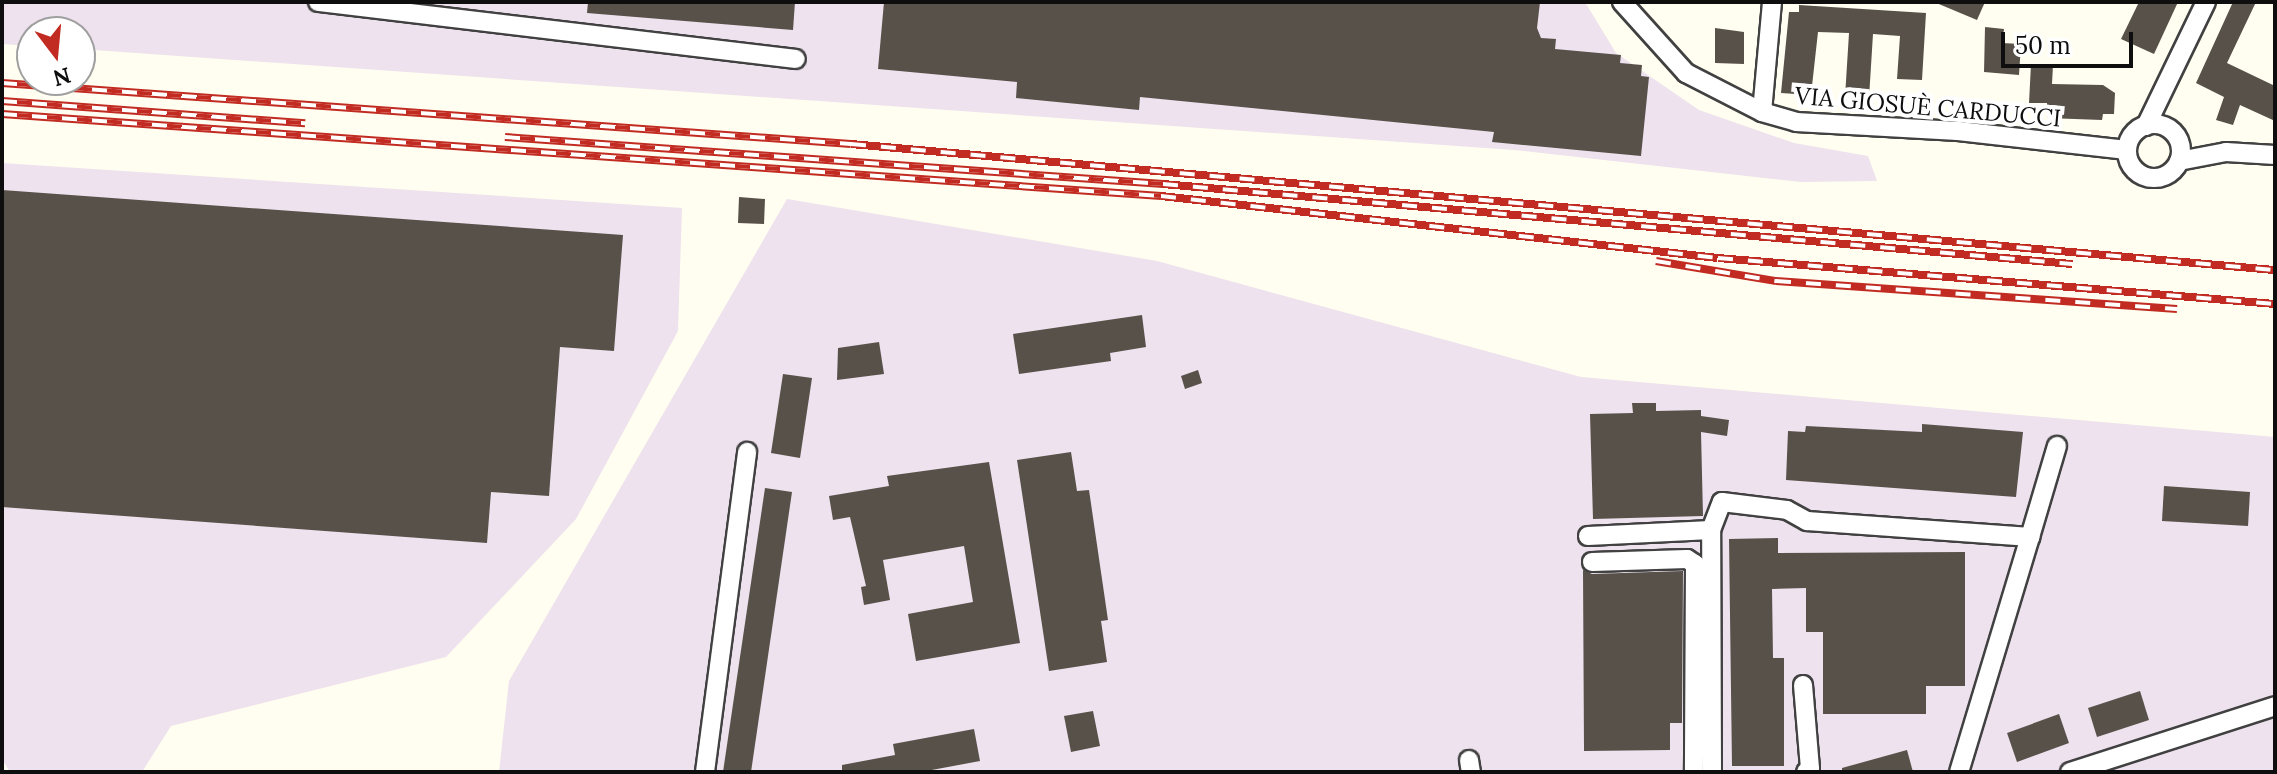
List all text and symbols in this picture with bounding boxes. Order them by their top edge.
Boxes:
north arrow [16,16,96,96]
scale bar [2005,16,2137,66]
text: 50 m [2015,30,2071,61]
text: N [50,61,74,93]
street label: VIA GIOSUÈ CARDUCCI [1794,81,2062,133]

